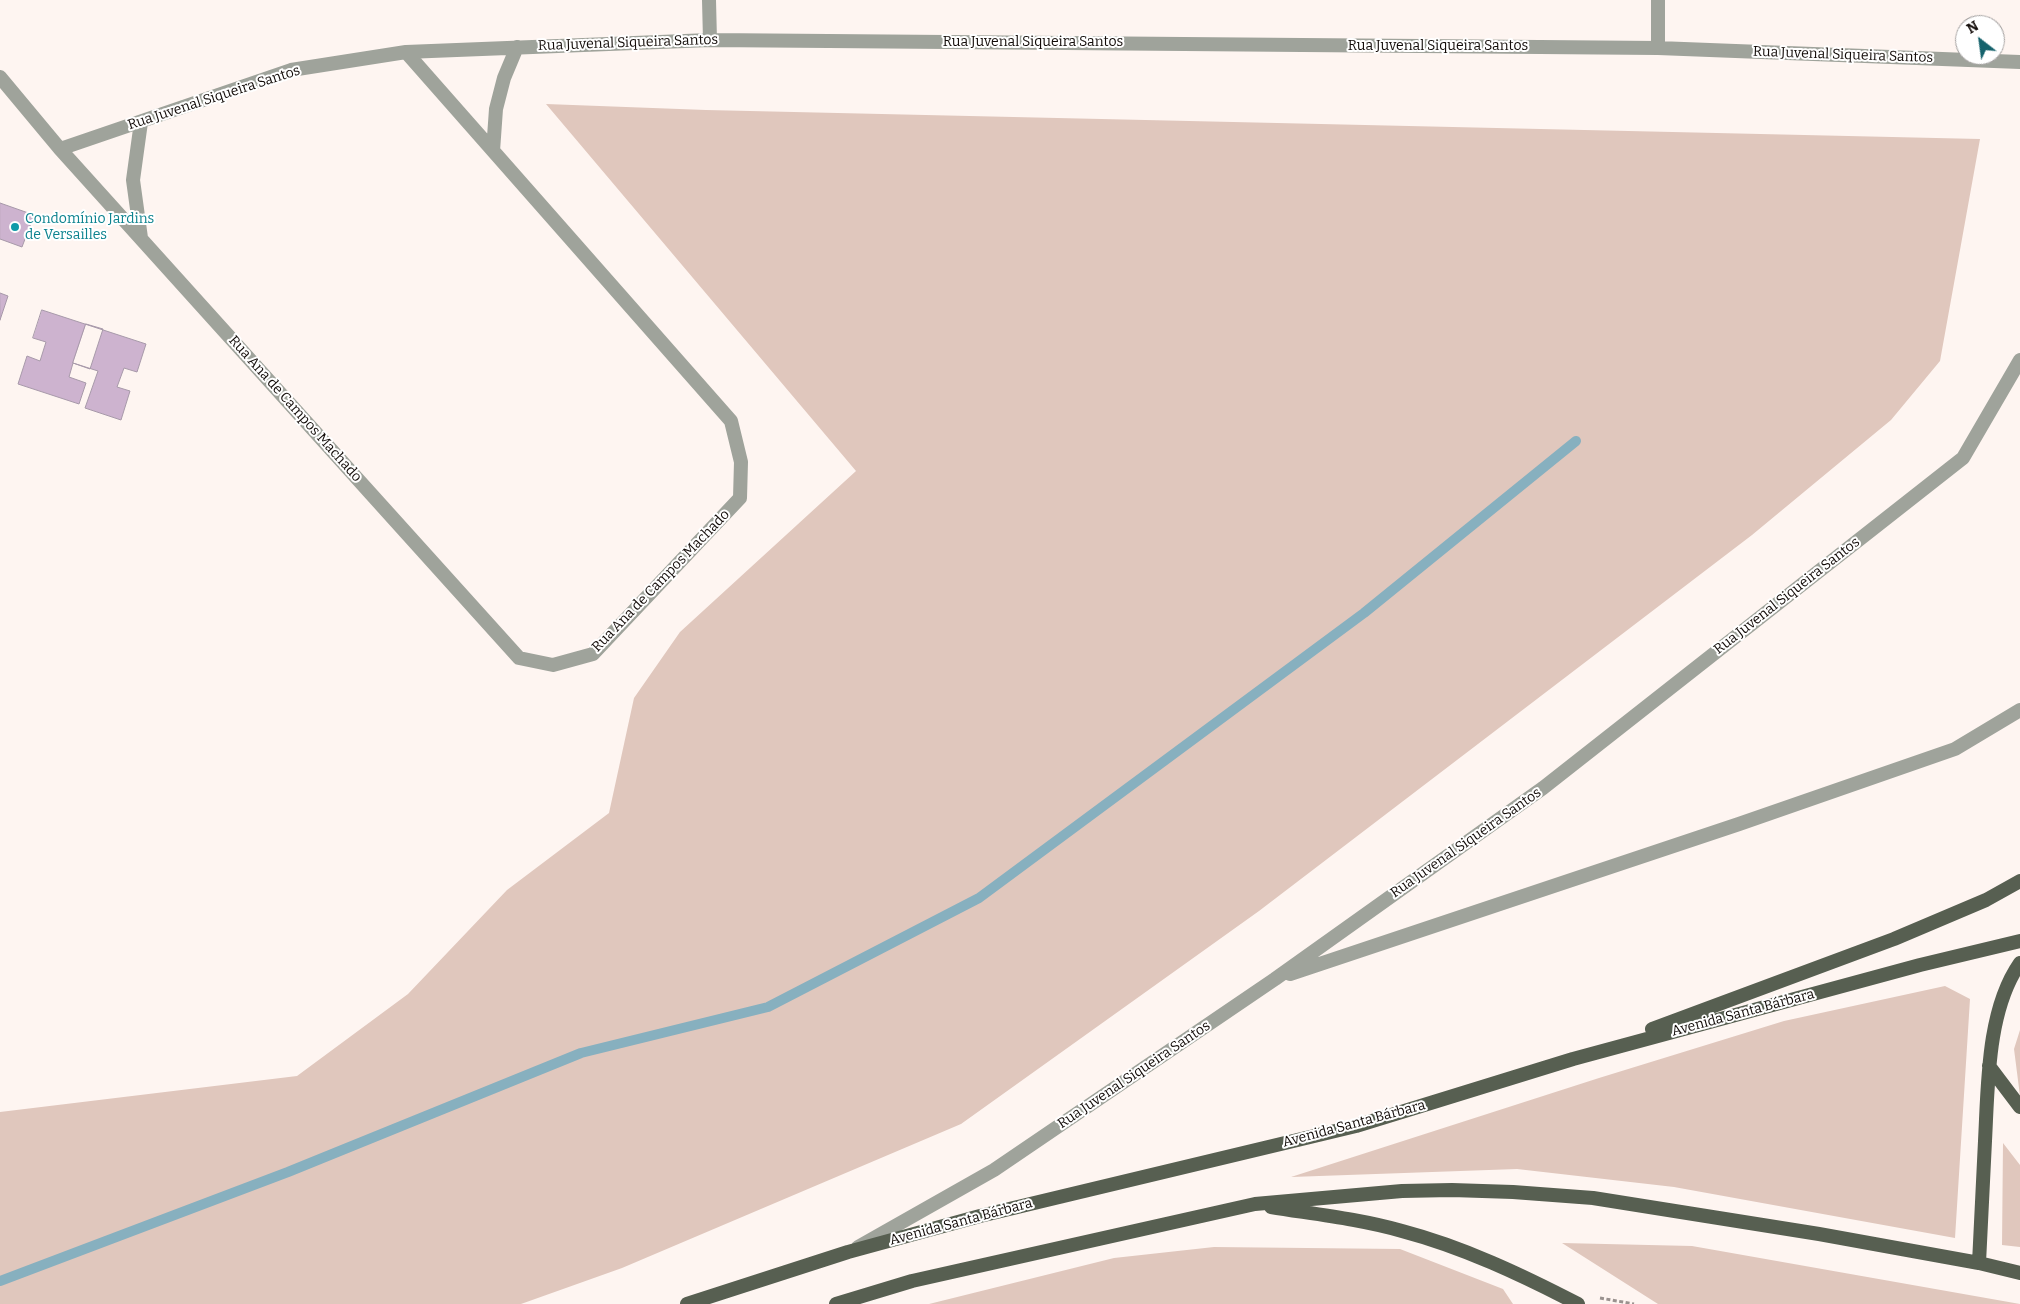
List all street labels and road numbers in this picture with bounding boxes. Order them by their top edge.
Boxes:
street label: Rua Juvenal Siqueira Santos [538,31,718,55]
street label: Rua Juvenal Siqueira Santos [943,34,1123,50]
street label: Rua Juvenal Siqueira Santos [1348,38,1528,54]
street label: Rua Juvenal Siqueira Santos [1753,43,1933,67]
street label: Rua Juvenal Siqueira Santos [126,62,302,134]
street label: Rua Ana de Campos Machado [225,332,365,486]
street label: Rua Ana de Campos Machado [589,506,733,656]
street label: Rua Juvenal Siqueira Santos [1711,534,1863,658]
street label: Rua Juvenal Siqueira Santos [1387,784,1545,902]
street label: Avenida Santa Bárbara [1670,986,1816,1040]
street label: Rua Juvenal Siqueira Santos [1055,1018,1213,1132]
street label: Avenida Santa Bárbara [1281,1097,1427,1151]
street label: Avenida Santa Bárbara [888,1195,1034,1249]

